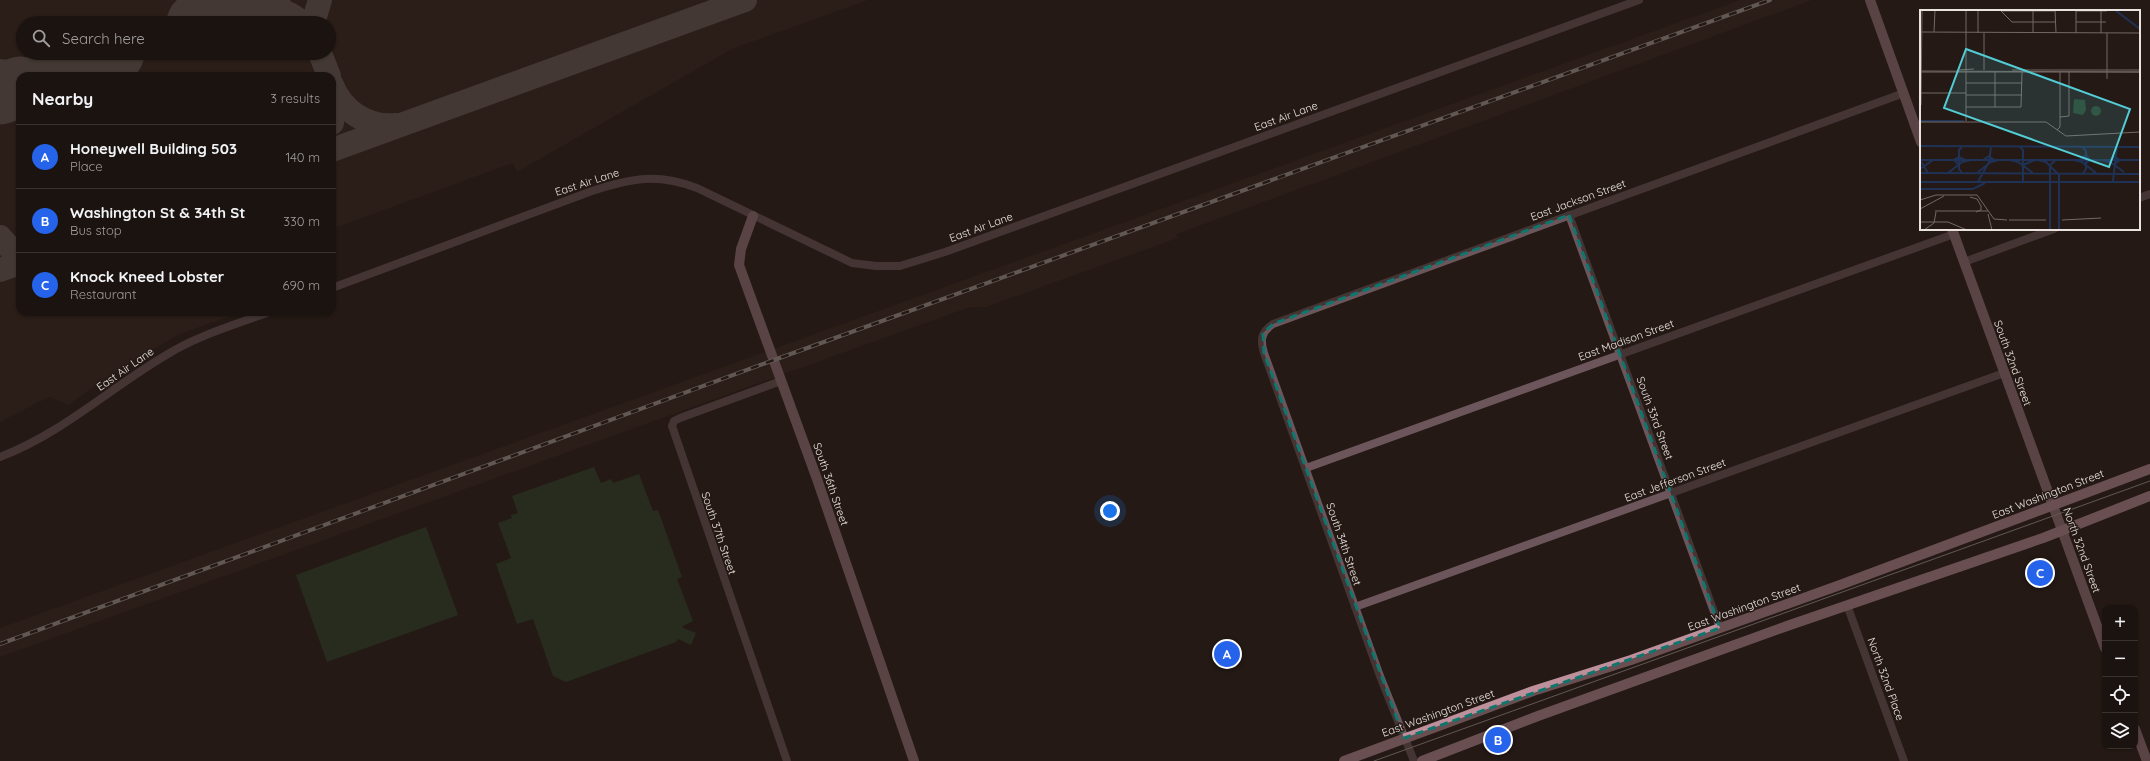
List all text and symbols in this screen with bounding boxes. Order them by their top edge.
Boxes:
inset map [1920,10,2140,230]
search box [16,16,336,60]
icon: search [30,27,52,49]
text: Search here [62,29,145,48]
text: Nearby [32,88,93,109]
text: 3 results [270,90,320,106]
street label: East Air Lane [1252,98,1320,134]
text: Honeywell Building 503 [70,139,237,158]
text: A [41,149,49,165]
text: 140 m [285,149,320,165]
text: Place [70,158,103,174]
street label: East Air Lane [553,165,621,199]
street label: East Jackson Street [1528,176,1628,224]
text: Washington St & 34th St [70,203,245,222]
street label: East Air Lane [947,209,1015,245]
text: B [41,213,49,229]
text: 330 m [283,213,320,229]
text: Bus stop [70,222,122,238]
text: Knock Kneed Lobster [70,267,224,286]
text: C [41,277,49,293]
text: 690 m [283,277,320,293]
text: Restaurant [70,286,136,302]
street label: East Madison Street [1576,316,1676,364]
street label: South 32nd Street [1991,318,2035,408]
street label: East Air Lane [94,344,156,394]
street label: South 33rd Street [1633,375,1677,462]
street label: South 36th Street [810,441,852,528]
street label: East Jefferson Street [1622,455,1728,505]
street label: East Washington Street [1990,466,2106,522]
street label: South 37th Street [698,490,740,576]
your location [1100,501,1120,521]
street label: South 34th Street [1323,501,1365,588]
street label: North 32nd Street [2060,505,2104,595]
pin: C [2027,558,2053,588]
street label: East Washington Street [1686,580,1802,634]
map controls [2102,605,2138,749]
button: + [2102,605,2138,641]
street label: North 32nd Place [1864,636,1908,722]
pin: A [1214,639,1240,669]
button: − [2102,641,2138,677]
button: locate [2102,677,2138,713]
street label: East Washington Street [1380,686,1496,740]
button: layers [2102,713,2138,749]
pin: B [1485,725,1511,755]

